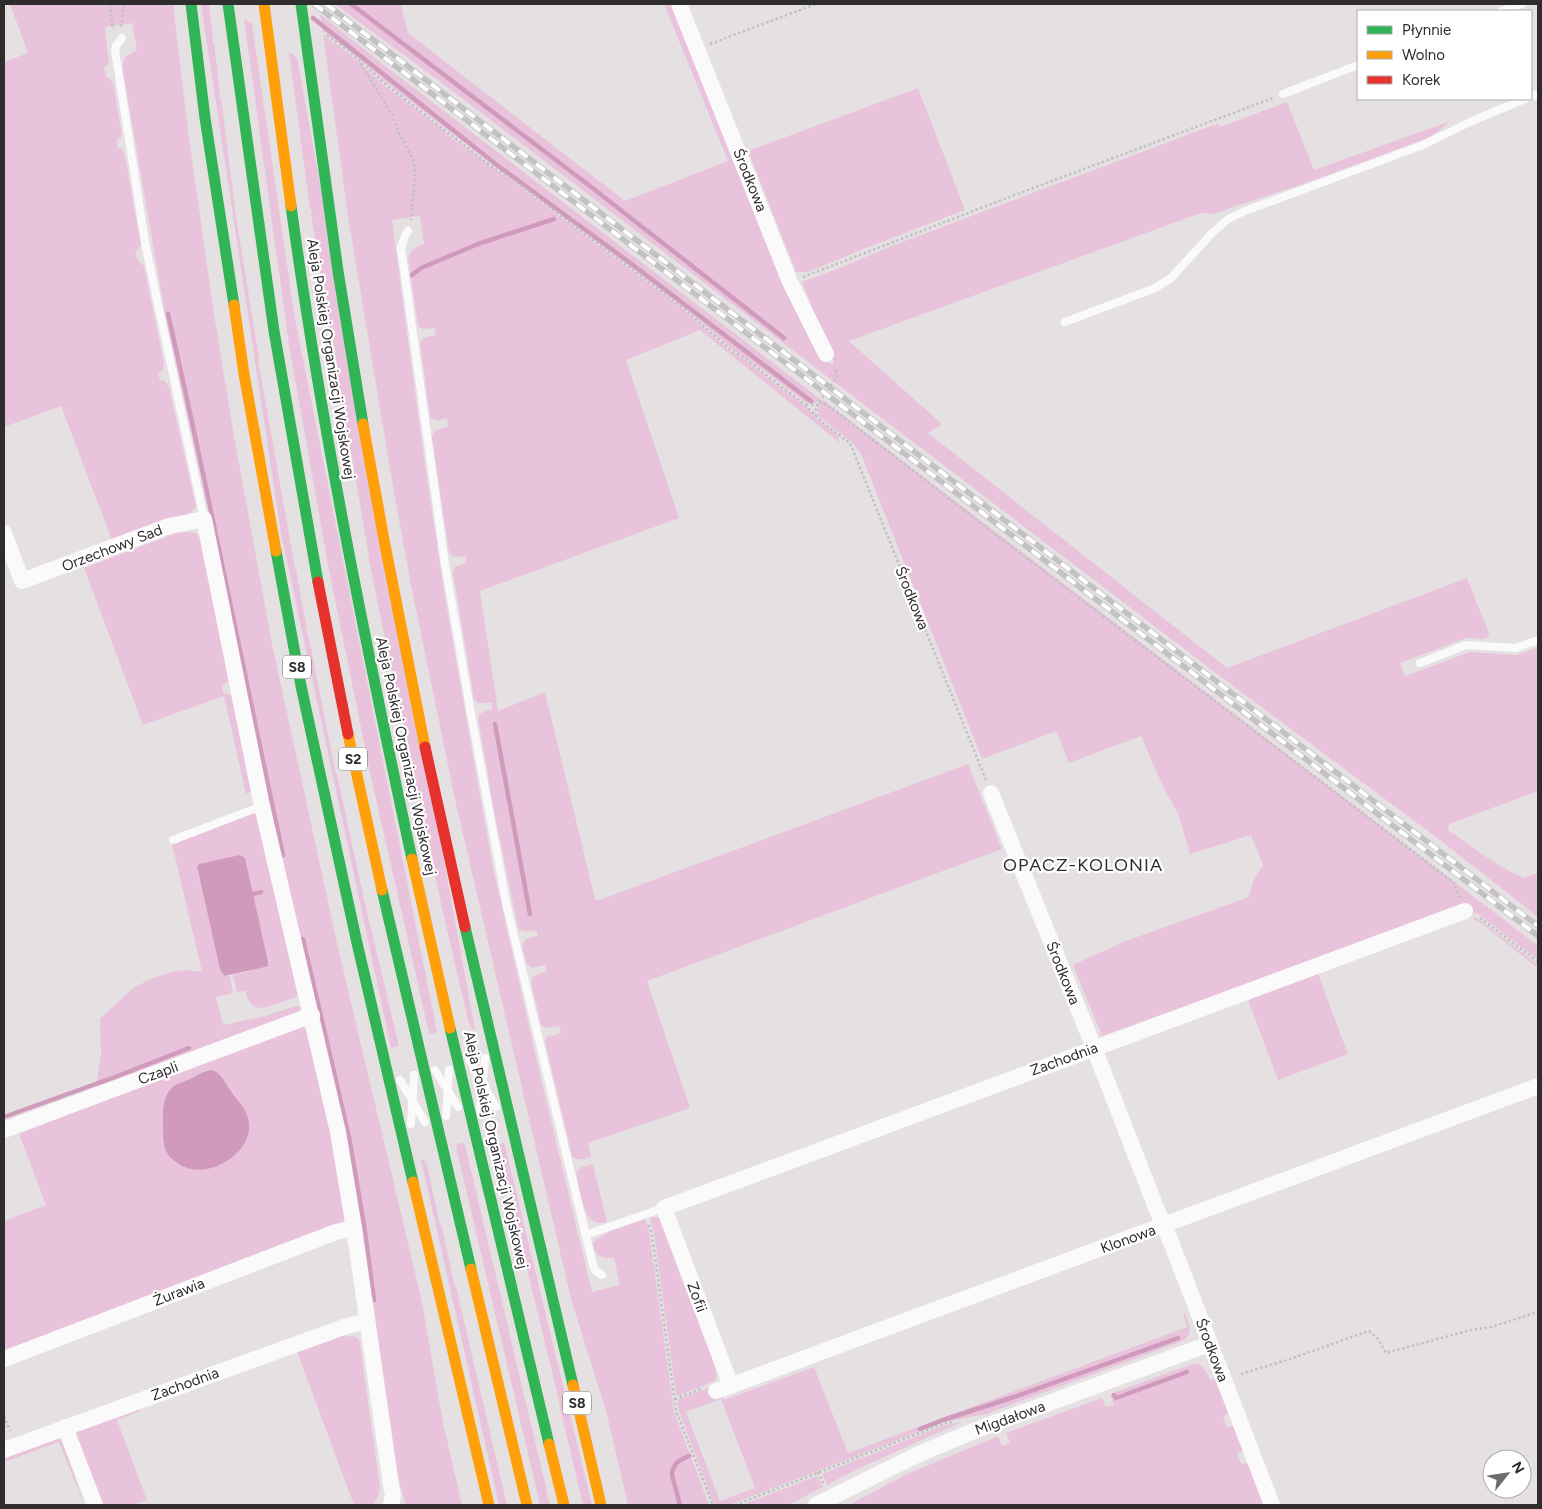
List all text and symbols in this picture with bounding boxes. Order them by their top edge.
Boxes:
legend [1357,10,1532,100]
text: Płynnie [1402,21,1451,39]
text: Wolno [1402,46,1445,64]
text: Korek [1402,71,1441,89]
street label: Środkowa [729,146,771,214]
street label: Aleja Polskiej Organizacji Wojskowej [303,237,359,481]
street label: Orzechowy Sad [59,521,165,575]
street label: Środkowa [891,564,933,632]
street label: Aleja Polskiej Organizacji Wojskowej [372,635,440,877]
road number: S8 [283,656,311,679]
road number: S2 [339,748,367,771]
district label: OPACZ-KOLONIA [1003,854,1163,876]
street label: Środkowa [1042,939,1084,1007]
street label: Aleja Polskiej Organizacji Wojskowej [460,1029,532,1271]
street label: Zachodnia [1028,1038,1100,1080]
street label: Czapli [135,1057,181,1089]
street label: Klonowa [1098,1221,1158,1257]
street label: Żurawia [151,1274,207,1310]
street label: Zofii [683,1279,711,1315]
street label: Środkowa [1192,1316,1232,1384]
street label: Zachodnia [149,1363,221,1405]
road number: S8 [563,1392,591,1415]
street label: Migdałowa [972,1397,1048,1439]
north arrow [1482,1449,1532,1499]
text: N [1508,1459,1528,1477]

